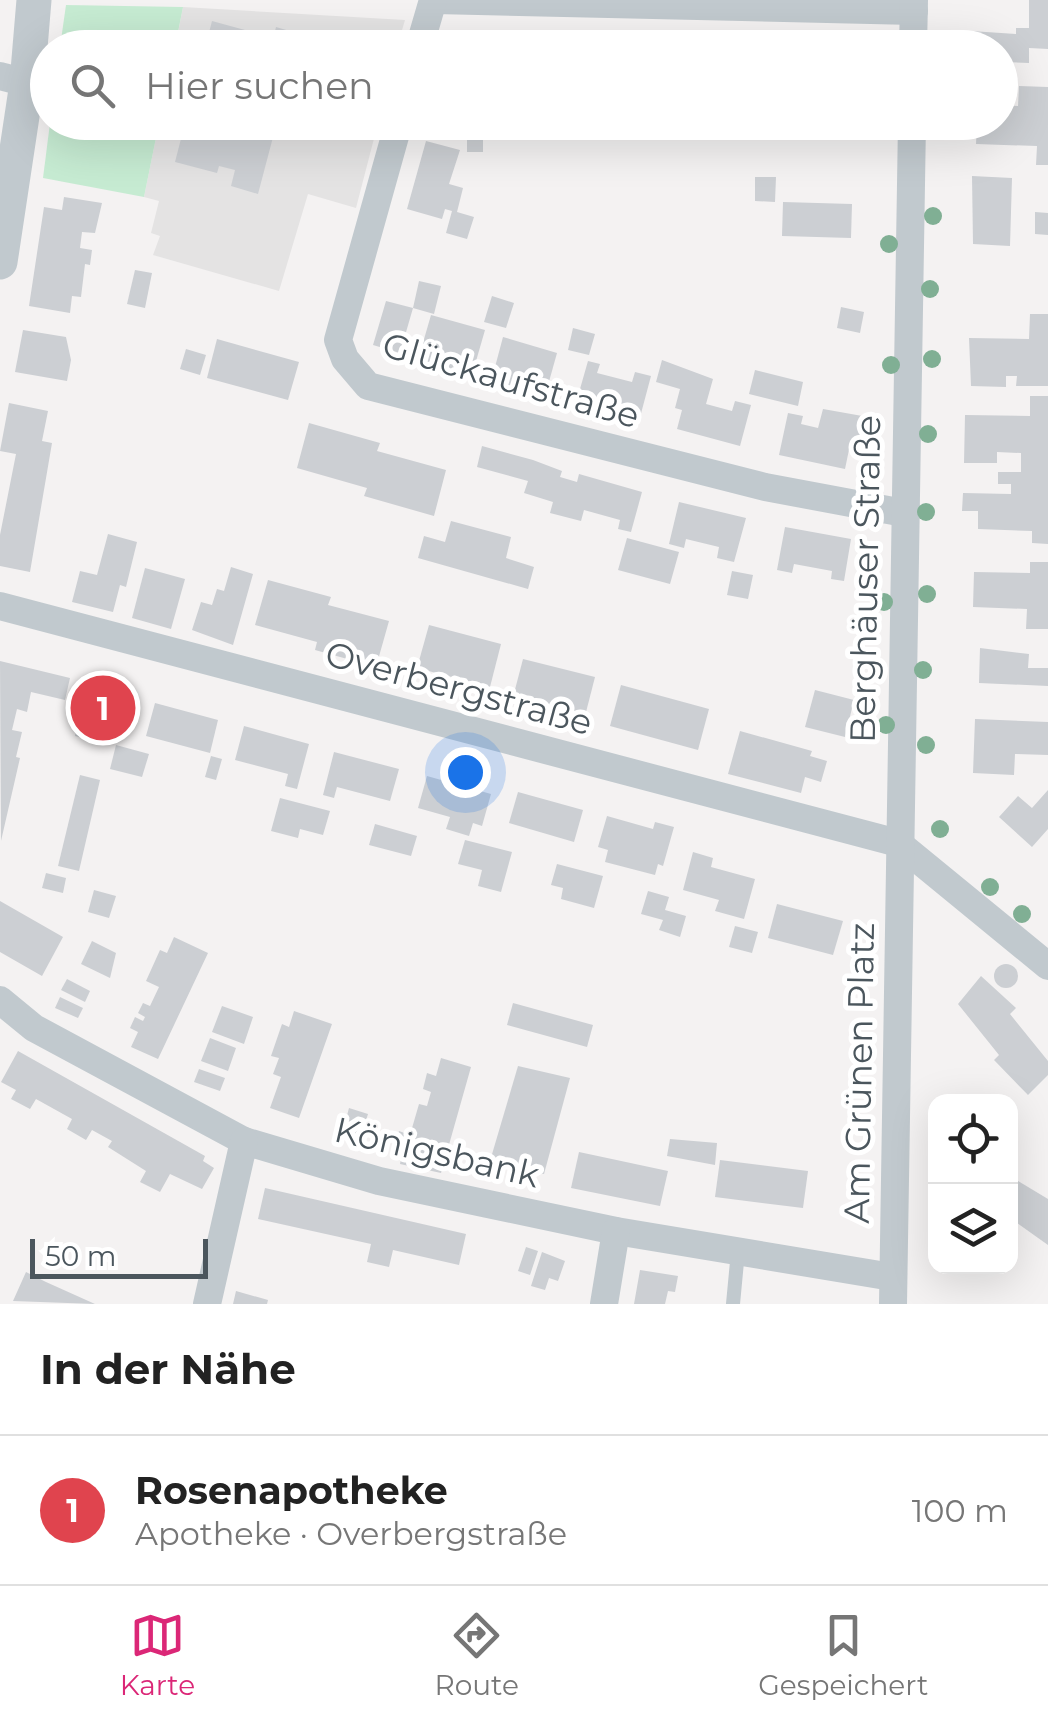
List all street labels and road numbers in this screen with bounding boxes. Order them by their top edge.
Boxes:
street label: Glückaufstraße [378,323,644,437]
street label: Berghäuser Straße [841,415,889,743]
street label: Overbergstraße [321,632,597,744]
street label: Am Grünen Platz [835,922,883,1224]
street label: Königsbank [330,1108,544,1196]

